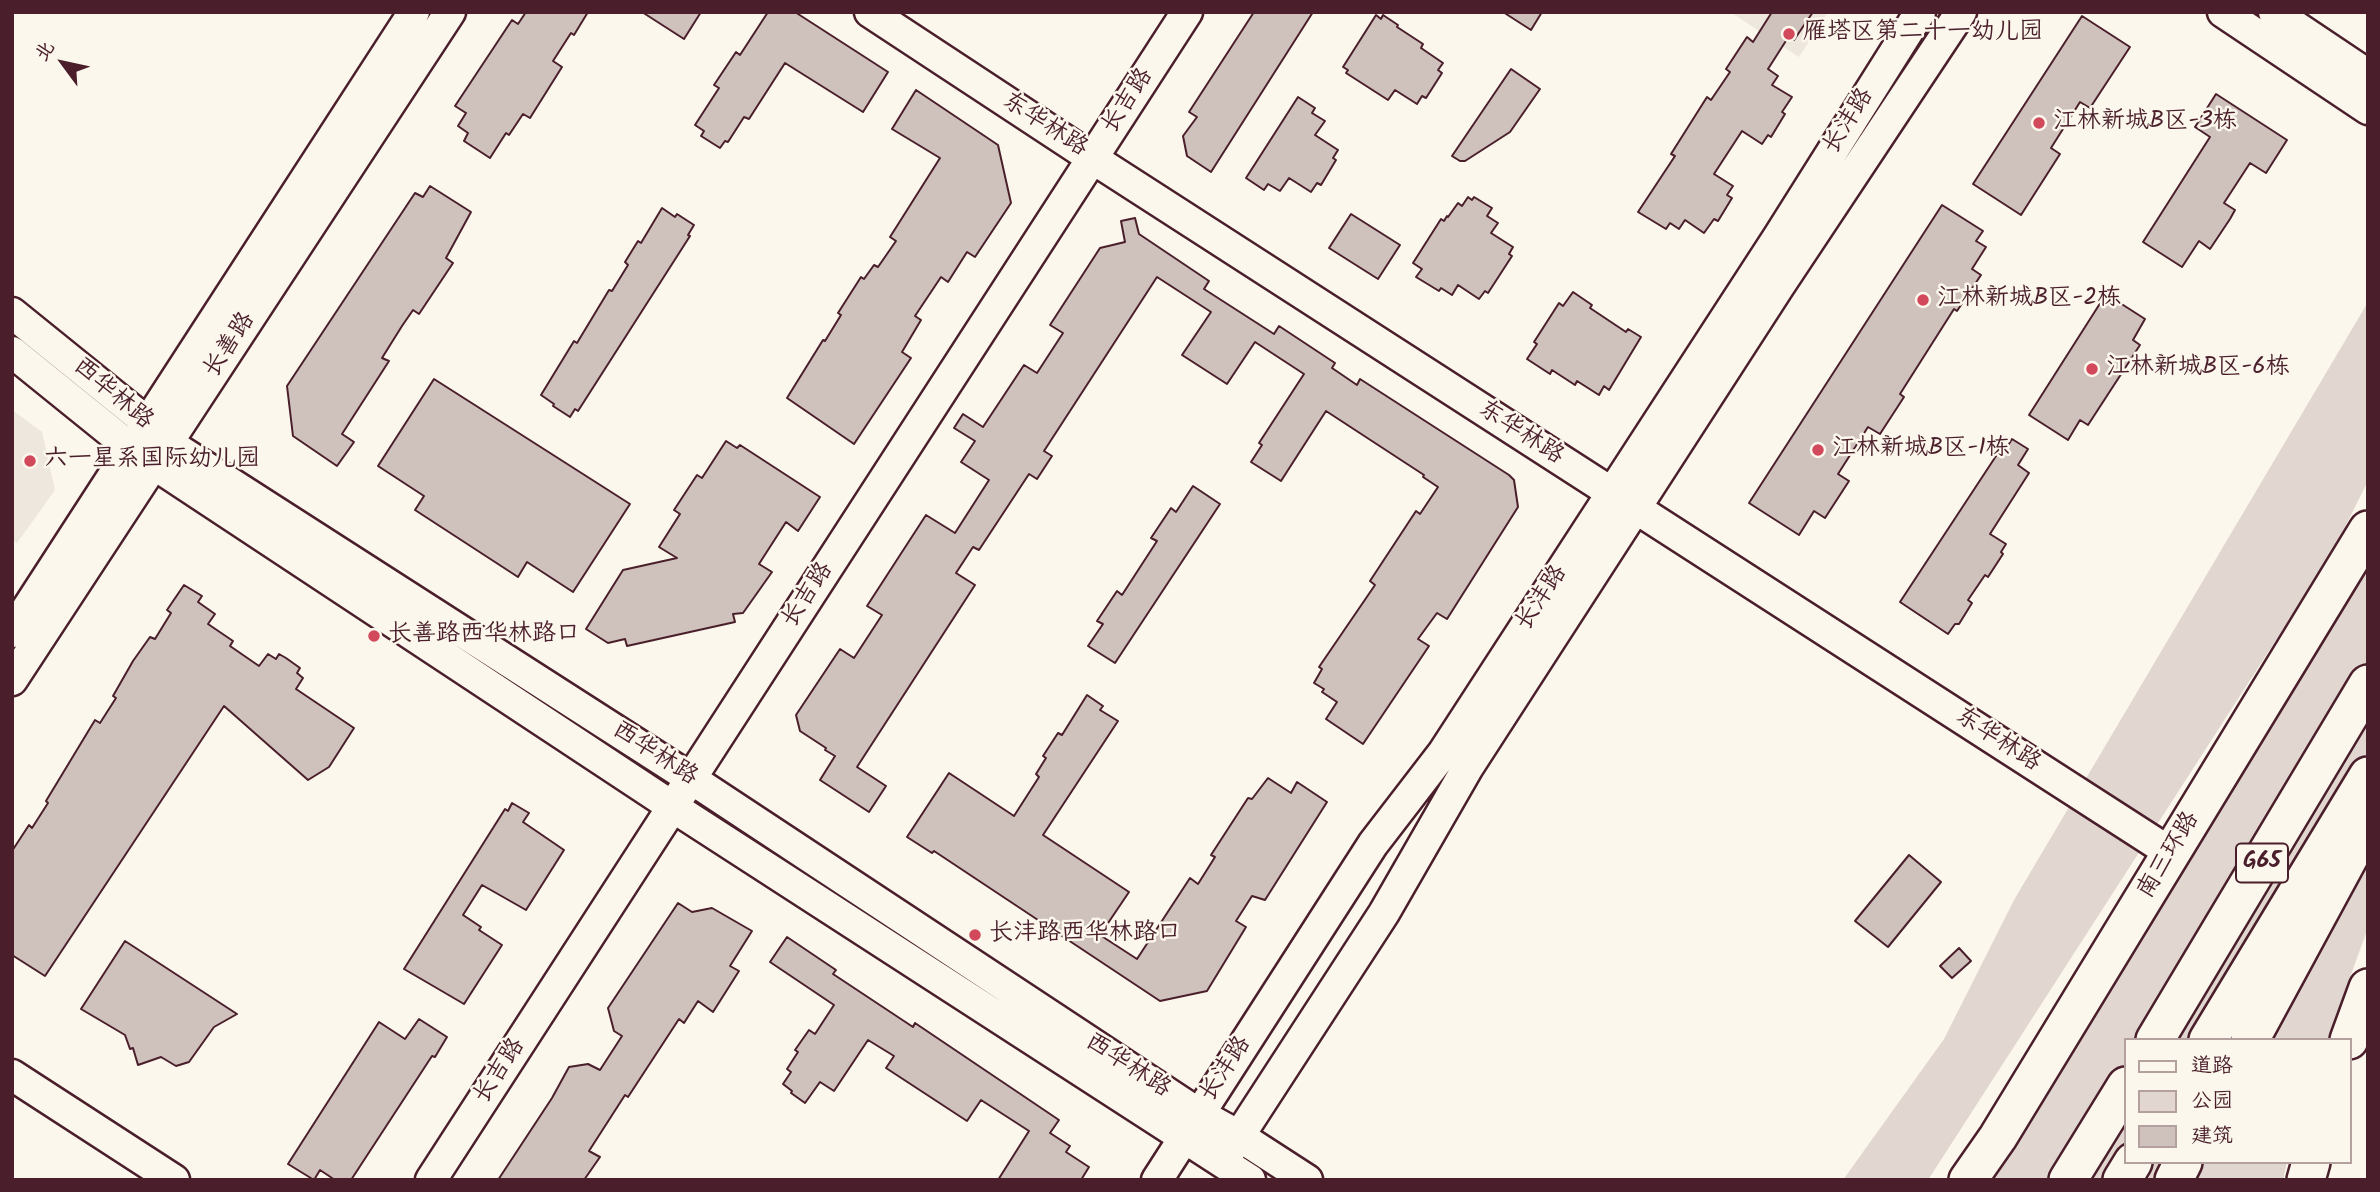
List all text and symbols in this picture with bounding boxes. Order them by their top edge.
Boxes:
place label: 雁塔区第二十一幼儿园 [1803,20,2043,48]
marker: 雁塔区第二十一幼儿园 [1781,26,1797,42]
north arrow [28,28,98,98]
text: 北 [28,35,63,68]
street label: 长吉路 [1097,64,1161,140]
street label: 长沣路 [1819,84,1881,160]
street label: 东华林路 [996,88,1092,164]
place label: 江林新城B区-3栋 [2053,109,2237,137]
marker: 江林新城B区-3栋 [2031,115,2047,131]
place label: 江林新城B区-2栋 [1937,286,2121,314]
marker: 江林新城B区-2栋 [1915,292,1931,308]
street label: 长善路 [199,308,263,384]
street label: 西华林路 [66,353,158,437]
place label: 江林新城B区-6栋 [2106,355,2290,383]
marker: 江林新城B区-6栋 [2084,361,2100,377]
street label: 东华林路 [1472,396,1568,472]
place label: 江林新城B区-1栋 [1832,436,2010,464]
marker: 江林新城B区-1栋 [1810,442,1826,458]
place label: 六一星系国际幼儿园 [44,447,260,475]
marker: 六一星系国际幼儿园 [22,453,38,469]
street label: 长吉路 [777,558,841,634]
street label: 长沣路 [1511,561,1575,637]
place label: 长善路西华林路口 [388,622,580,650]
marker: 长善路西华林路口 [366,628,382,644]
street label: 东华林路 [1949,703,2045,779]
street label: 西华林路 [606,717,702,793]
street label: 南三环路 [2133,807,2207,905]
road number: G65 [2236,844,2288,883]
place label: 长沣路西华林路口 [989,921,1181,949]
marker: 长沣路西华林路口 [967,927,983,943]
street label: 西华林路 [1079,1029,1175,1105]
street label: 长沣路 [1195,1032,1259,1108]
street label: 长吉路 [469,1034,533,1110]
legend [2124,1038,2352,1164]
text: 道路 [2191,1050,2233,1083]
text: 公园 [2191,1085,2233,1118]
text: 建筑 [2191,1120,2233,1153]

